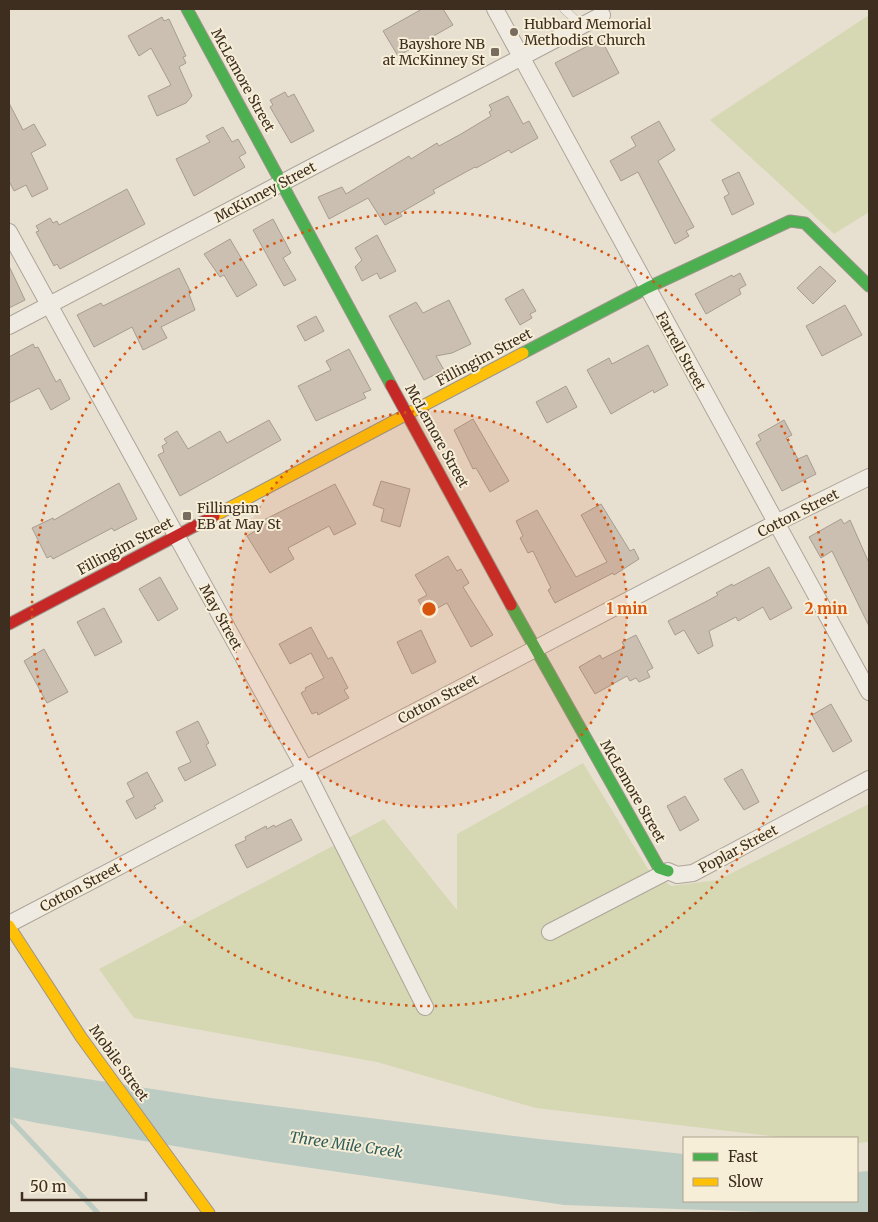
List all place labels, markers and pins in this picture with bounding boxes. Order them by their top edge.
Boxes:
place label: Hubbard Memorial Methodist Church [524,15,652,49]
marker: Hubbard Memorial Methodist Church [508,26,520,38]
place label: Bayshore NB at McKinney St [383,35,486,69]
marker: Bayshore NB at McKinney St [489,46,501,58]
place label: Fillingim EB at May St [197,499,282,533]
marker: Fillingim EB at May St [181,510,193,522]
centre of rings [420,600,438,618]

